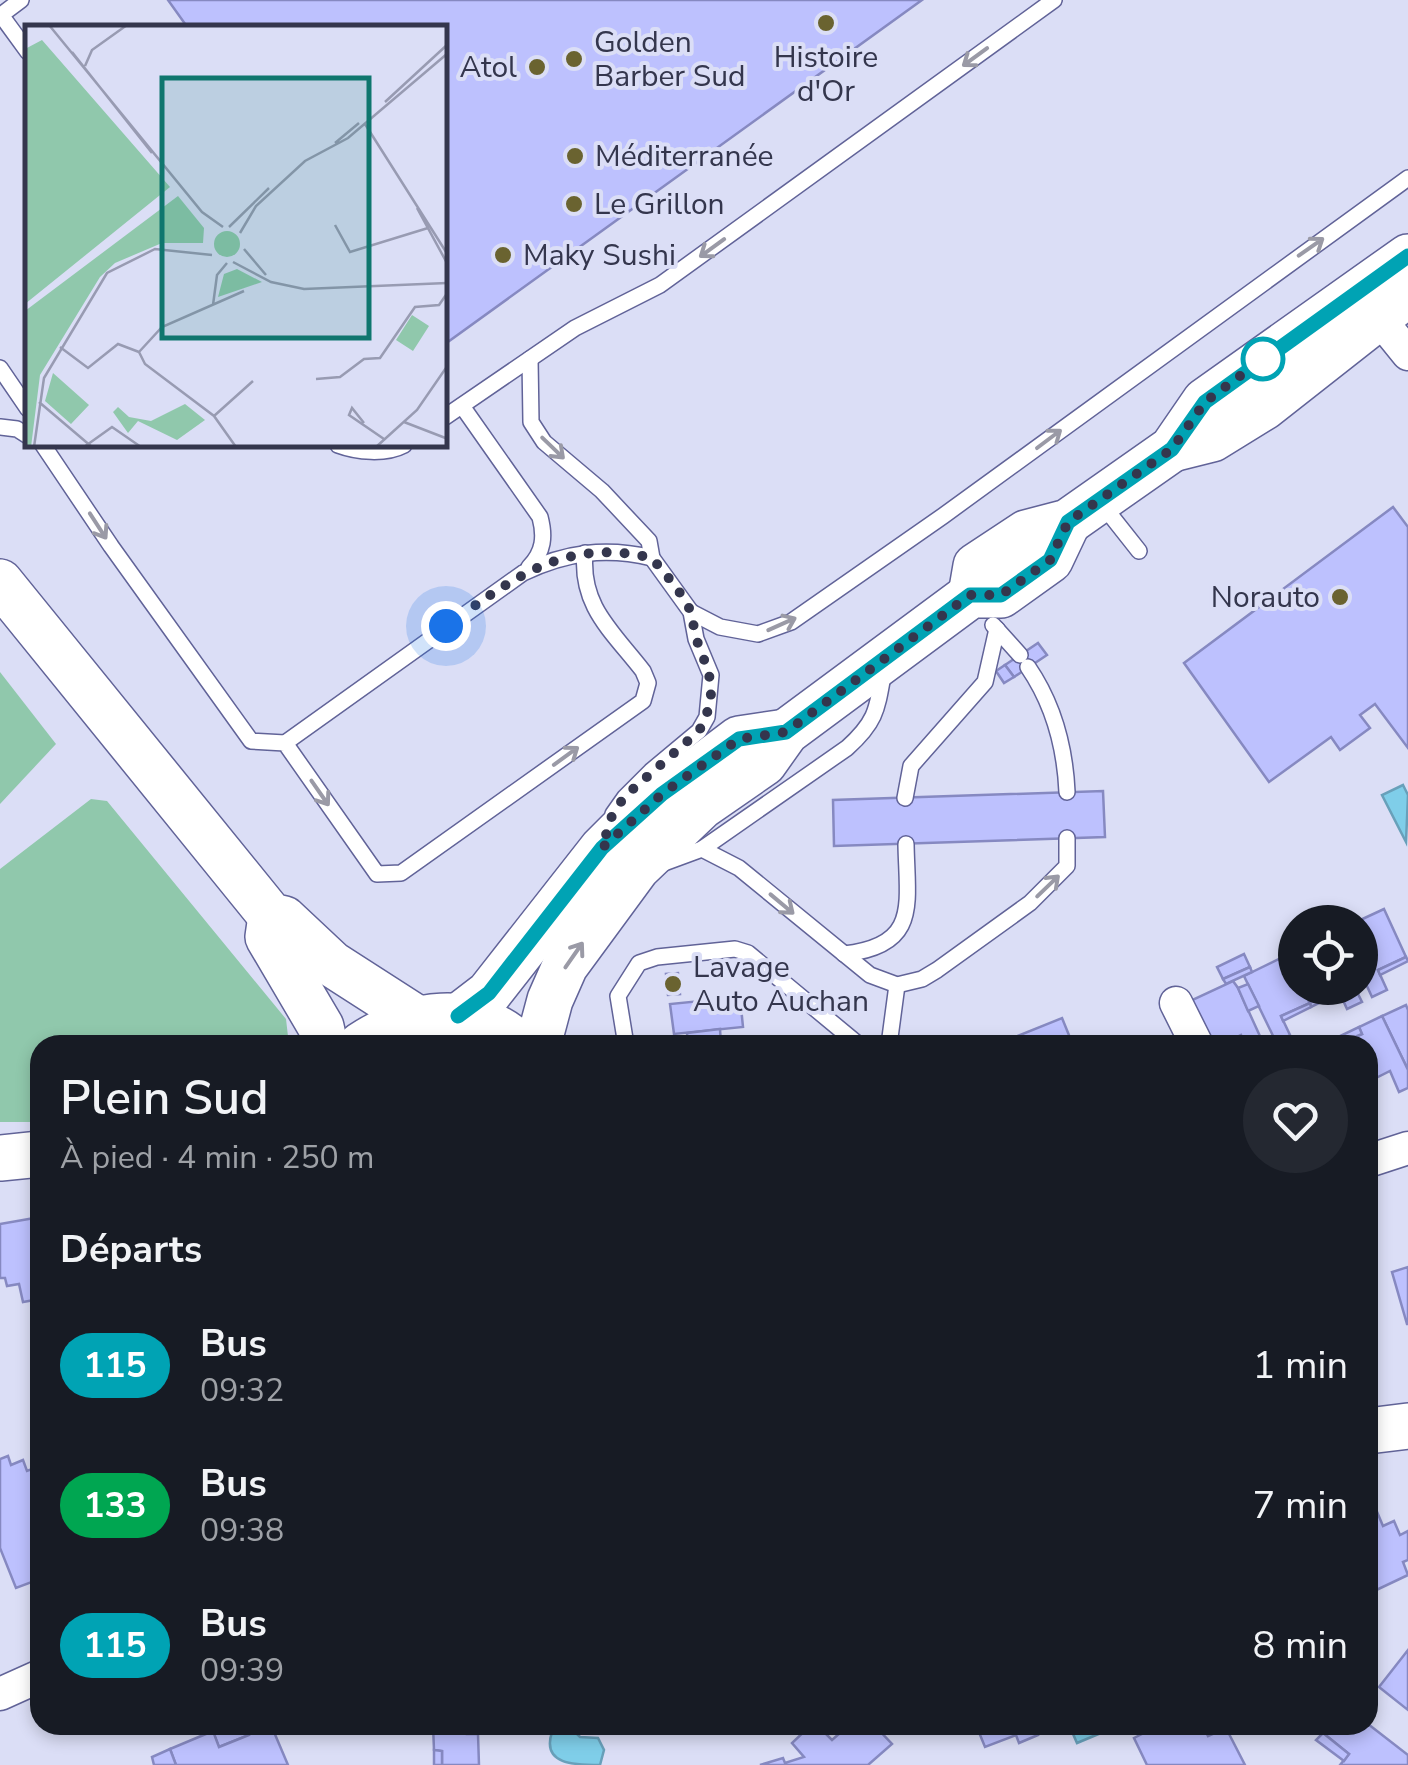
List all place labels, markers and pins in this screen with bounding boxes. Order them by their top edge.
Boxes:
marker: Histoire d'Or [815,12,837,34]
place label: Golden Barber Sud [594,22,746,97]
place label: Histoire d'Or [774,37,878,112]
place label: Atol [460,47,517,88]
marker: Golden Barber Sud [563,48,585,70]
marker: Atol [526,56,548,78]
place label: Méditerranée [595,136,774,177]
marker: Méditerranée [564,145,586,167]
place label: Le Grillon [594,184,725,225]
marker: Le Grillon [563,193,585,215]
place label: Maky Sushi [523,235,676,276]
marker: Maky Sushi [492,244,514,266]
unlabelled marker [1242,338,1284,380]
place label: Norauto [1211,577,1320,618]
marker: Norauto [1329,586,1351,608]
place label: Lavage Auto Auchan [693,947,869,1022]
marker: Lavage Auto Auchan [662,973,684,995]

